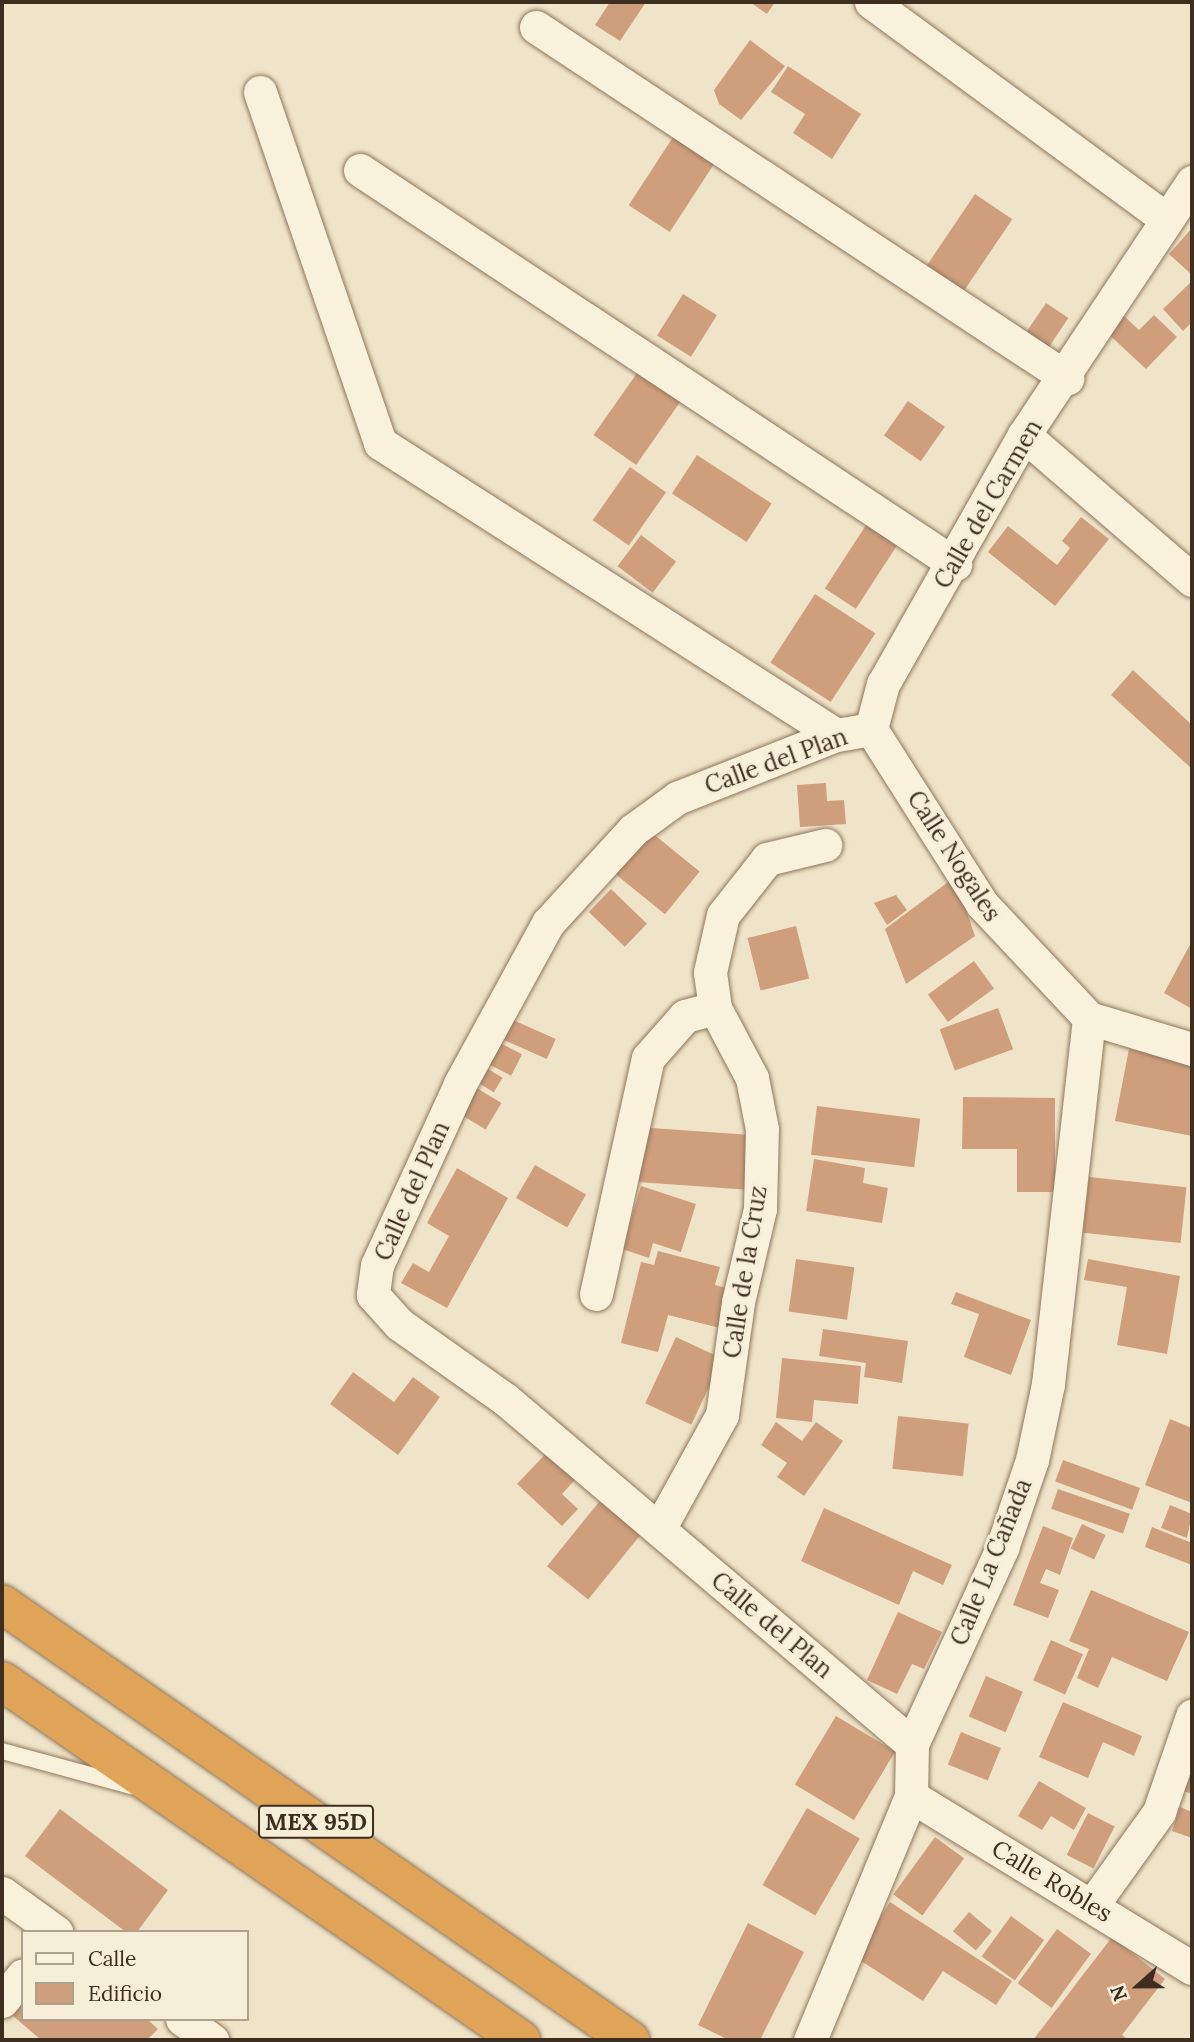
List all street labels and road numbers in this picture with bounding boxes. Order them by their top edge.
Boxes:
street label: Calle del Carmen [928,414,1048,594]
street label: Calle del Plan [701,722,851,800]
street label: Calle Nogales [901,785,1007,927]
street label: Calle del Plan [368,1117,456,1265]
street label: Calle de la Cruz [717,1184,773,1360]
street label: Calle La Cañada [944,1474,1038,1650]
street label: Calle del Plan [705,1566,839,1684]
road number: MEX 95D [256,1802,376,1842]
street label: Calle Robles [987,1834,1117,1928]

